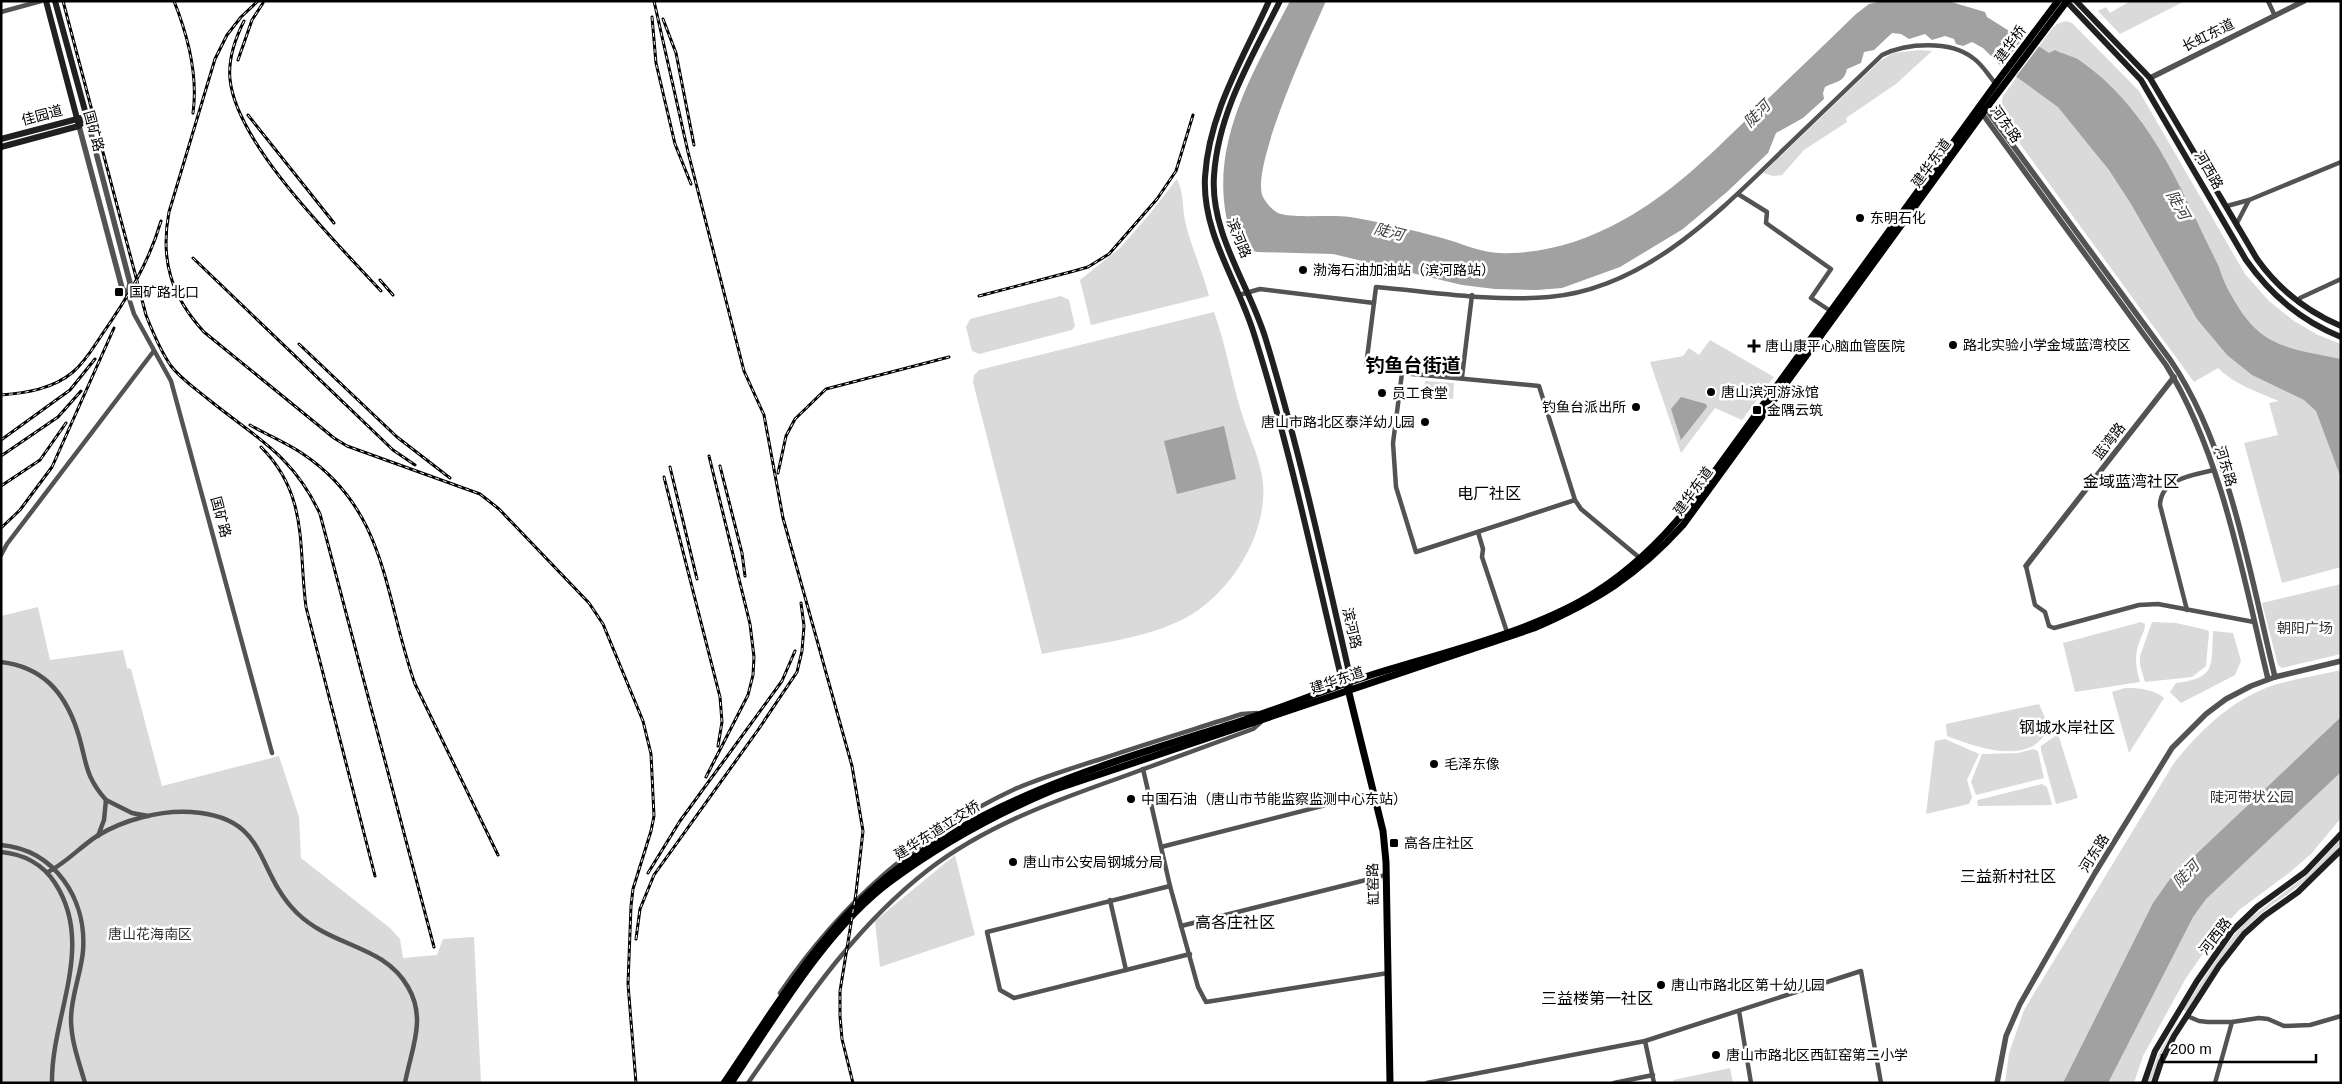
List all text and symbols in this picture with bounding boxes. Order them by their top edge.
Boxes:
street label: 长虹东道 [2179,16,2237,54]
street label: 建华桥 [1991,22,2029,66]
water label: 陡河 [1740,95,1775,130]
street label: 佳园道 [20,102,64,128]
street label: 河东路 [1987,102,2025,146]
street label: 国矿路 [81,109,107,153]
street label: 建华东道 [1908,136,1954,190]
street label: 河西路 [2192,148,2226,192]
water label: 陡河 [2164,188,2195,225]
place label: 东明石化 [1870,210,1926,226]
marker: 东明石化 [1854,212,1866,224]
street label: 滨河路 [1224,216,1254,260]
water label: 陡河 [1373,220,1409,244]
place label: 渤海石油加油站（滨河路站） [1313,262,1495,278]
marker: 渤海石油加油站（滨河路站） [1297,264,1309,276]
place label: 国矿路北口 [129,284,199,300]
marker: 国矿路北口 [113,286,125,298]
place label: 路北实验小学金域蓝湾校区 [1963,337,2131,353]
place label: 唐山康平心脑血管医院 [1765,338,1905,354]
marker: 唐山康平心脑血管医院 [1747,339,1761,353]
marker: 路北实验小学金域蓝湾校区 [1947,339,1959,351]
district label: 钓鱼台街道 [1365,355,1461,376]
place label: 唐山滨河游泳馆 [1721,384,1819,400]
place label: 员工食堂 [1392,385,1448,401]
marker: 唐山滨河游泳馆 [1705,386,1717,398]
marker: 员工食堂 [1376,387,1388,399]
place label: 钓鱼台派出所 [1542,399,1626,415]
marker: 钓鱼台派出所 [1630,401,1642,413]
place label: 金隅云筑 [1767,402,1823,418]
marker: 金隅云筑 [1751,404,1763,416]
place label: 唐山市路北区泰洋幼儿园 [1261,414,1415,430]
marker: 唐山市路北区泰洋幼儿园 [1419,416,1431,428]
street label: 蓝湾路 [2090,420,2128,462]
street label: 河东路 [2212,444,2240,488]
street label: 建华东道 [1670,464,1716,518]
district label: 金域蓝湾社区 [2083,473,2179,490]
district label: 电厂社区 [1457,485,1521,502]
street label: 国矿路 [208,495,234,539]
street label: 滨河路 [1339,606,1365,650]
park label: 朝阳广场 [2277,620,2333,636]
street label: 建华东道 [1308,663,1366,697]
district label: 钢城水岸社区 [2019,719,2115,736]
place label: 毛泽东像 [1444,756,1500,772]
marker: 毛泽东像 [1428,758,1440,770]
park label: 陡河带状公园 [2210,789,2294,805]
place label: 中国石油（唐山市节能监察监测中心东站） [1141,791,1407,807]
marker: 中国石油（唐山市节能监察监测中心东站） [1125,793,1137,805]
street label: 建华东道立交桥 [891,797,983,863]
street label: 河东路 [2076,831,2112,875]
place label: 高各庄社区 [1404,835,1474,851]
marker: 高各庄社区 [1388,837,1400,849]
place label: 唐山市公安局钢城分局 [1023,854,1163,870]
water label: 陡河 [2169,855,2204,890]
marker: 唐山市公安局钢城分局 [1007,856,1019,868]
street label: 缸窑路 [1364,863,1382,905]
district label: 三益新村社区 [1960,868,2056,885]
district label: 高各庄社区 [1195,914,1275,931]
street label: 河西路 [2196,915,2234,957]
park label: 唐山花海南区 [108,926,192,942]
place label: 唐山市路北区第十幼儿园 [1671,977,1825,993]
marker: 唐山市路北区第十幼儿园 [1655,979,1667,991]
district label: 三益楼第一社区 [1541,990,1653,1007]
scale bar [2162,1032,2316,1064]
text: 200 m [2170,1040,2212,1057]
place label: 唐山市路北区西缸窑第二小学 [1726,1047,1908,1063]
marker: 唐山市路北区西缸窑第二小学 [1710,1049,1722,1061]

